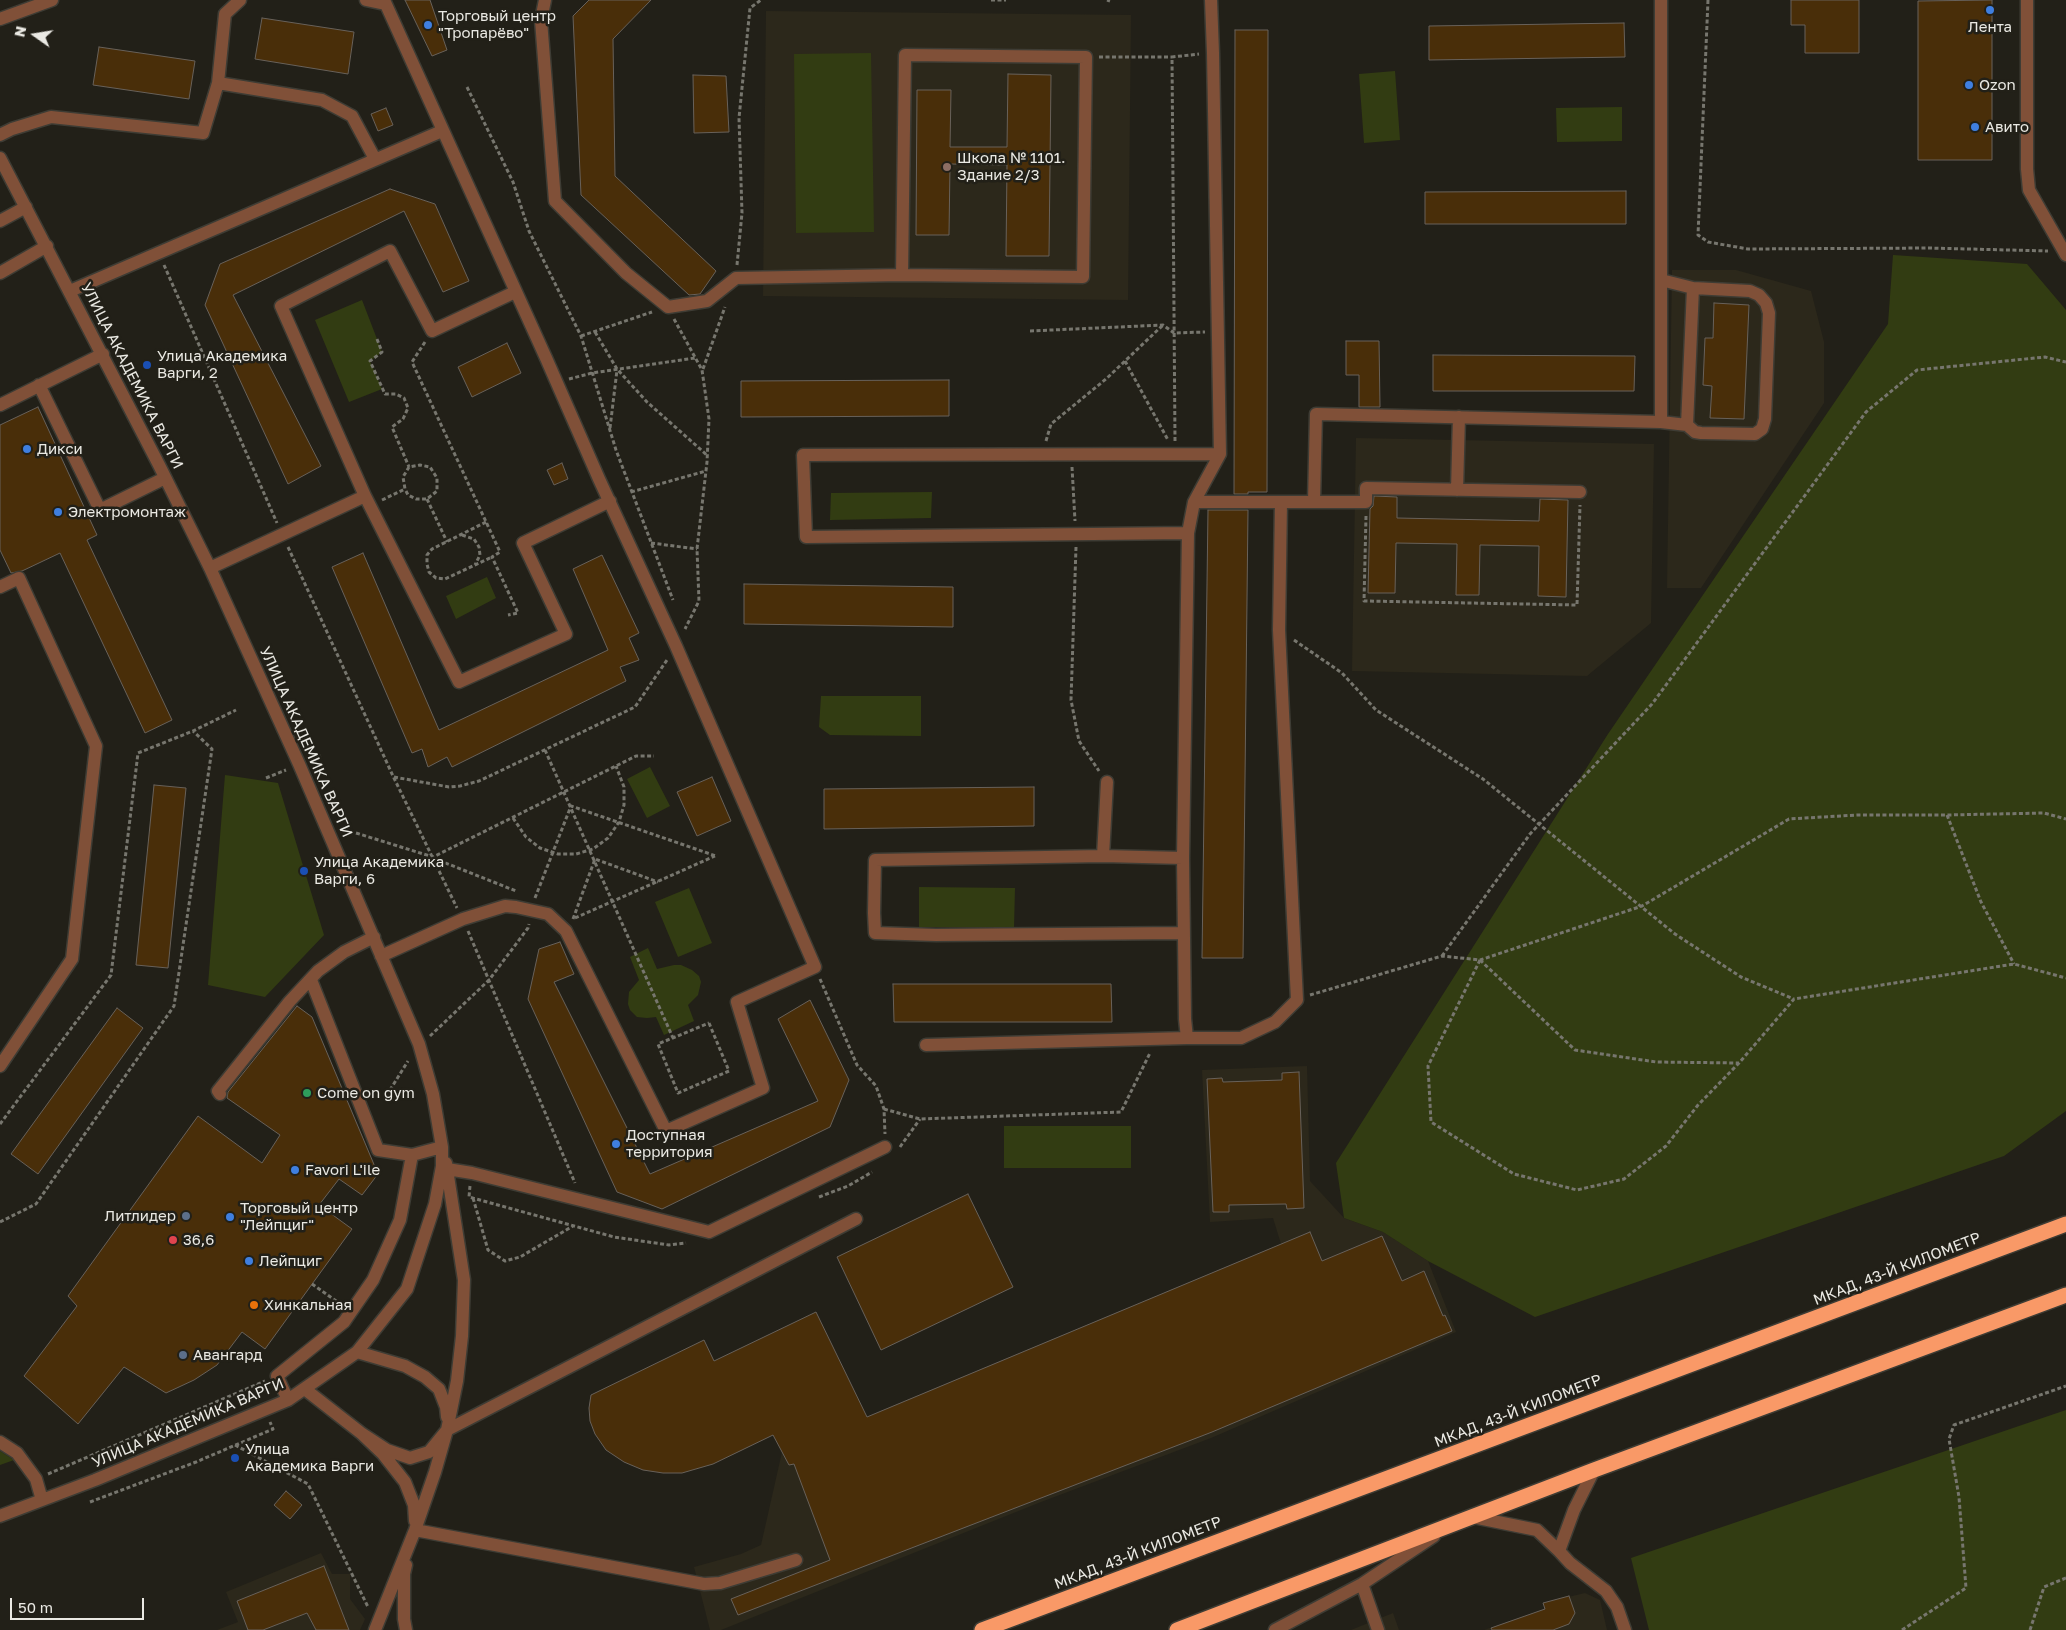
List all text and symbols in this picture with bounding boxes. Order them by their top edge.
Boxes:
marker: Лента [1984,4,1996,16]
place label: Торговый центр "Тропарёво" [438,7,556,42]
north arrow [10,10,60,60]
place label: Лента [1968,18,2012,36]
marker: Торговый центр "Тропарёво" [422,19,434,31]
text: N [10,24,29,39]
place label: Ozon [1979,76,2016,94]
marker: Ozon [1963,79,1975,91]
place label: Авито [1985,118,2029,136]
marker: Авито [1969,121,1981,133]
place label: Школа № 1101. Здание 2/3 [957,149,1066,184]
marker: Школа № 1101. Здание 2/3 [941,161,953,173]
street label: УЛИЦА АКАДЕМИКА ВАРГИ [77,280,187,472]
place label: Улица Академика Варги, 2 [157,347,287,382]
marker: Улица Академика Варги, 2 [141,359,153,371]
place label: Дикси [37,440,83,458]
marker: Дикси [21,443,33,455]
place label: Электромонтаж [68,503,186,521]
marker: Электромонтаж [52,506,64,518]
street label: УЛИЦА АКАДЕМИКА ВАРГИ [256,644,356,840]
place label: Улица Академика Варги, 6 [314,853,444,888]
marker: Улица Академика Варги, 6 [298,865,310,877]
place label: Come on gym [317,1084,415,1102]
marker: Come on gym [301,1087,313,1099]
place label: Доступная территория [626,1126,713,1161]
marker: Доступная территория [610,1138,622,1150]
place label: Favori L'ile [305,1161,380,1179]
marker: Favori L'ile [289,1164,301,1176]
place label: Торговый центр "Лейпциг" [240,1199,358,1234]
place label: Литлидер [104,1207,176,1225]
marker: Литлидер [180,1210,192,1222]
marker: Торговый центр "Лейпциг" [224,1211,236,1223]
street label: МКАД, 43-Й КИЛОМЕТР [1811,1229,1983,1309]
place label: 36,6 [183,1231,214,1249]
marker: 36,6 [167,1234,179,1246]
place label: Лейпциг [259,1252,322,1270]
marker: Лейпциг [243,1255,255,1267]
place label: Хинкальная [264,1296,352,1314]
marker: Хинкальная [248,1299,260,1311]
place label: Авангард [193,1346,262,1364]
marker: Авангард [177,1349,189,1361]
street label: МКАД, 43-Й КИЛОМЕТР [1432,1371,1604,1451]
street label: УЛИЦА АКАДЕМИКА ВАРГИ [89,1374,287,1472]
place label: Улица Академика Варги [245,1440,374,1475]
marker: Улица Академика Варги [229,1452,241,1464]
street label: МКАД, 43-Й КИЛОМЕТР [1052,1513,1224,1593]
scale bar [12,1588,146,1620]
text: 50 m [18,1598,53,1616]

